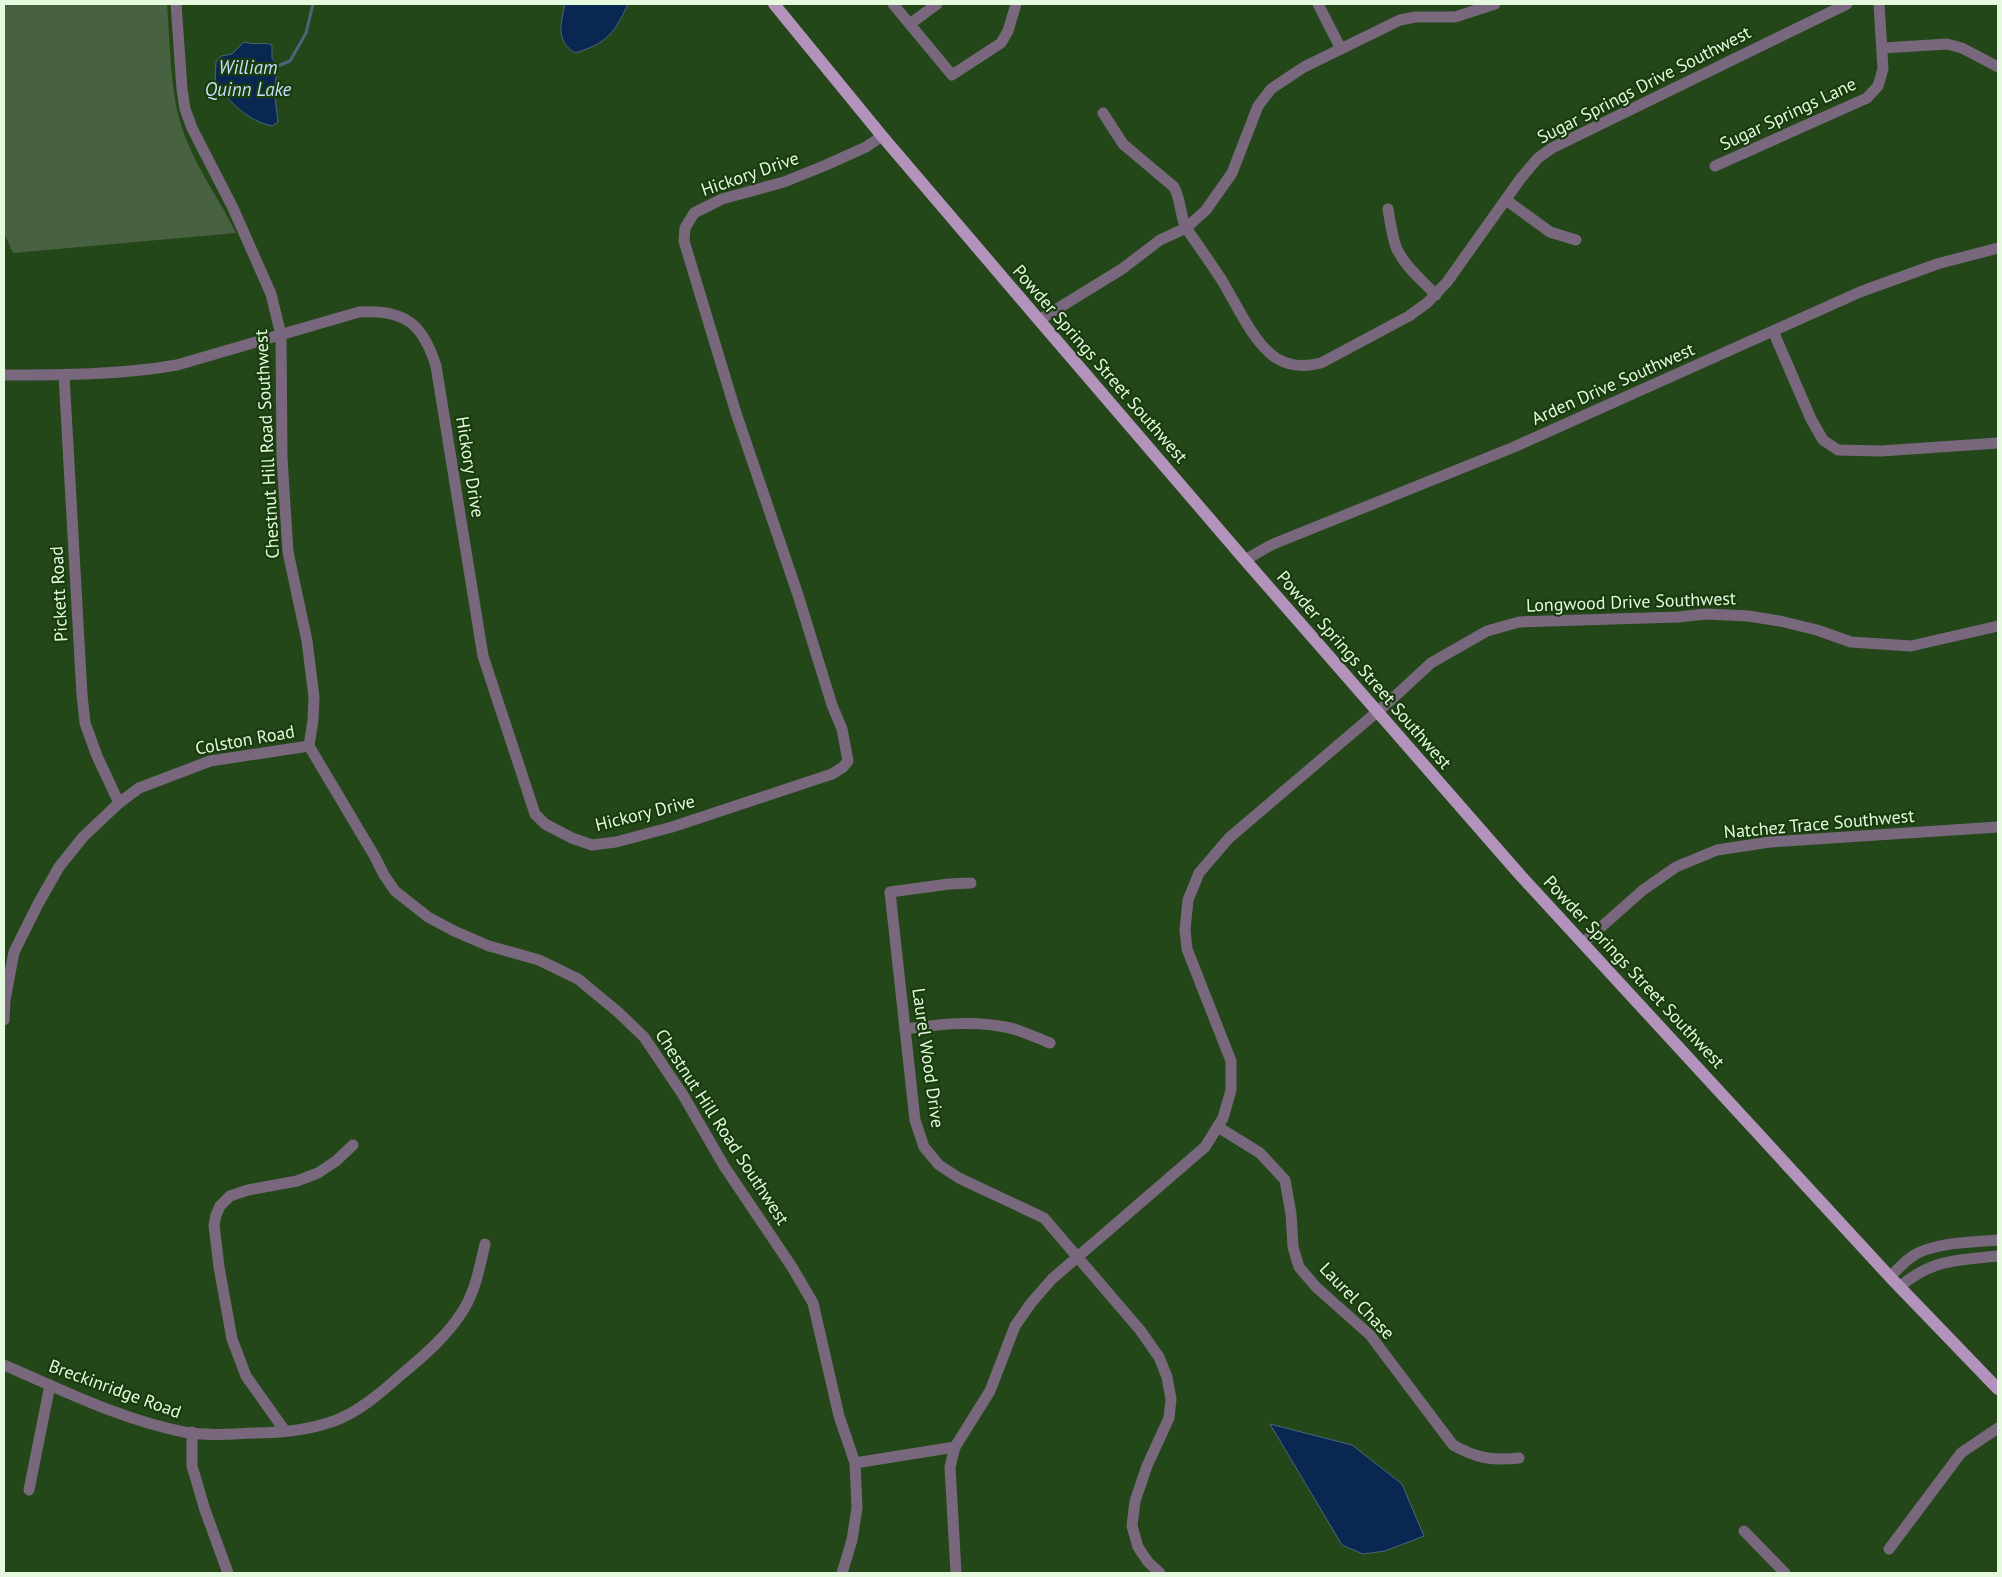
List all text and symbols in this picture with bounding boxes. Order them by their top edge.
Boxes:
street label: Sugar Springs Drive Southwest [1533,21,1754,149]
water label: William Quinn Lake [205,55,292,101]
street label: Sugar Springs Lane [1716,72,1860,155]
street label: Hickory Drive [698,146,802,201]
street label: Powder Springs Street Southwest [1008,260,1193,468]
street label: Chestnut Hill Road Southwest [249,329,284,559]
street label: Arden Drive Southwest [1528,337,1698,430]
street label: Hickory Drive [451,415,490,519]
street label: Pickett Road [45,546,72,642]
street label: Powder Springs Street Southwest [1272,566,1457,774]
street label: Longwood Drive Southwest [1526,586,1736,617]
street label: Colston Road [193,719,296,760]
street label: Hickory Drive [593,789,697,836]
street label: Natchez Trace Southwest [1723,804,1915,843]
street label: Powder Springs Street Southwest [1539,870,1730,1073]
street label: Laurel Wood Drive [907,987,950,1129]
street label: Chestnut Hill Road Southwest [650,1024,794,1229]
street label: Laurel Chase [1315,1257,1400,1344]
street label: Breckinridge Road [46,1354,185,1423]

